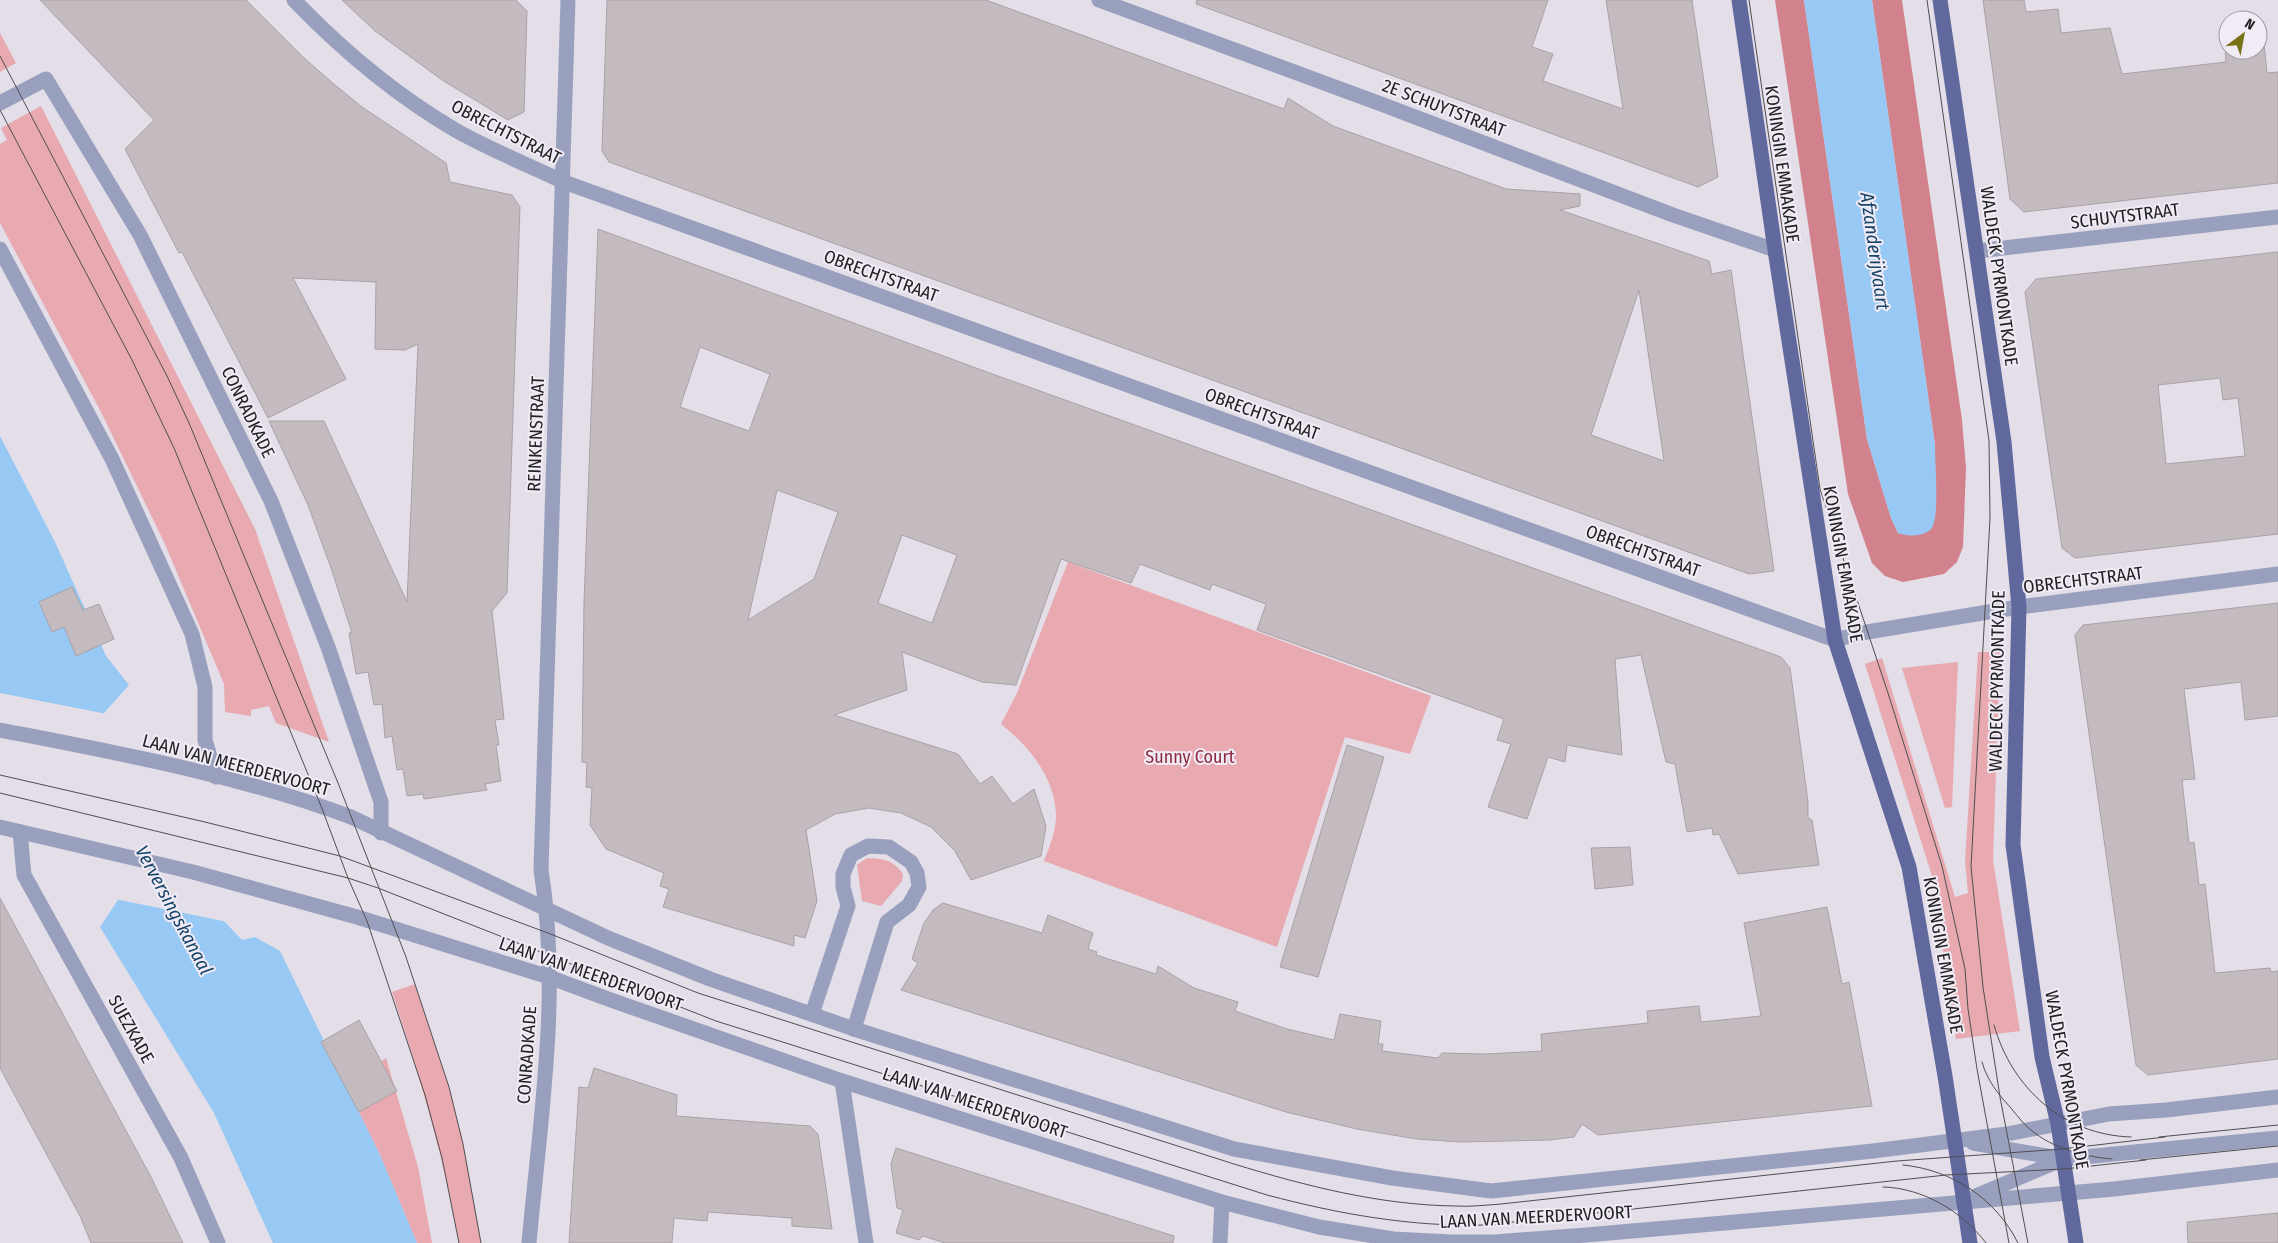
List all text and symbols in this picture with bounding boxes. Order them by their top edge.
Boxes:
north arrow [2218,10,2268,60]
text: N [2242,15,2258,34]
street label: 2E SCHUYTSTRAAT [1379,74,1509,142]
street label: KONINGIN EMMAKADE [1760,84,1804,244]
street label: OBRECHTSTRAAT [447,95,565,169]
street label: WALDECK PYRMONTKADE [1976,185,2022,367]
water label: Afzanderijvaart [1855,190,1895,312]
street label: SCHUYTSTRAAT [2069,198,2181,234]
street label: OBRECHTSTRAAT [821,245,942,307]
street label: CONRADKADE [216,363,280,461]
street label: REINKENSTRAAT [523,375,549,492]
street label: OBRECHTSTRAAT [1202,383,1323,445]
street label: KONINGIN EMMAKADE [1818,484,1868,644]
street label: OBRECHTSTRAAT [1583,520,1704,582]
street label: OBRECHTSTRAAT [2022,562,2145,598]
street label: WALDECK PYRMONTKADE [1984,590,2010,772]
street label: LAAN VAN MEERDERVOORT [140,729,333,801]
park label: Sunny Court [1145,746,1235,768]
water label: Verversingskanaal [130,841,218,979]
street label: KONINGIN EMMAKADE [1918,875,1968,1035]
street label: LAAN VAN MEERDERVOORT [496,932,687,1016]
street label: WALDECK PYRMONTKADE [2040,989,2094,1171]
street label: SUEZKADE [103,991,159,1067]
street label: CONRADKADE [513,1005,541,1105]
street label: LAAN VAN MEERDERVOORT [880,1063,1071,1144]
street label: LAAN VAN MEERDERVOORT [1439,1201,1634,1233]

